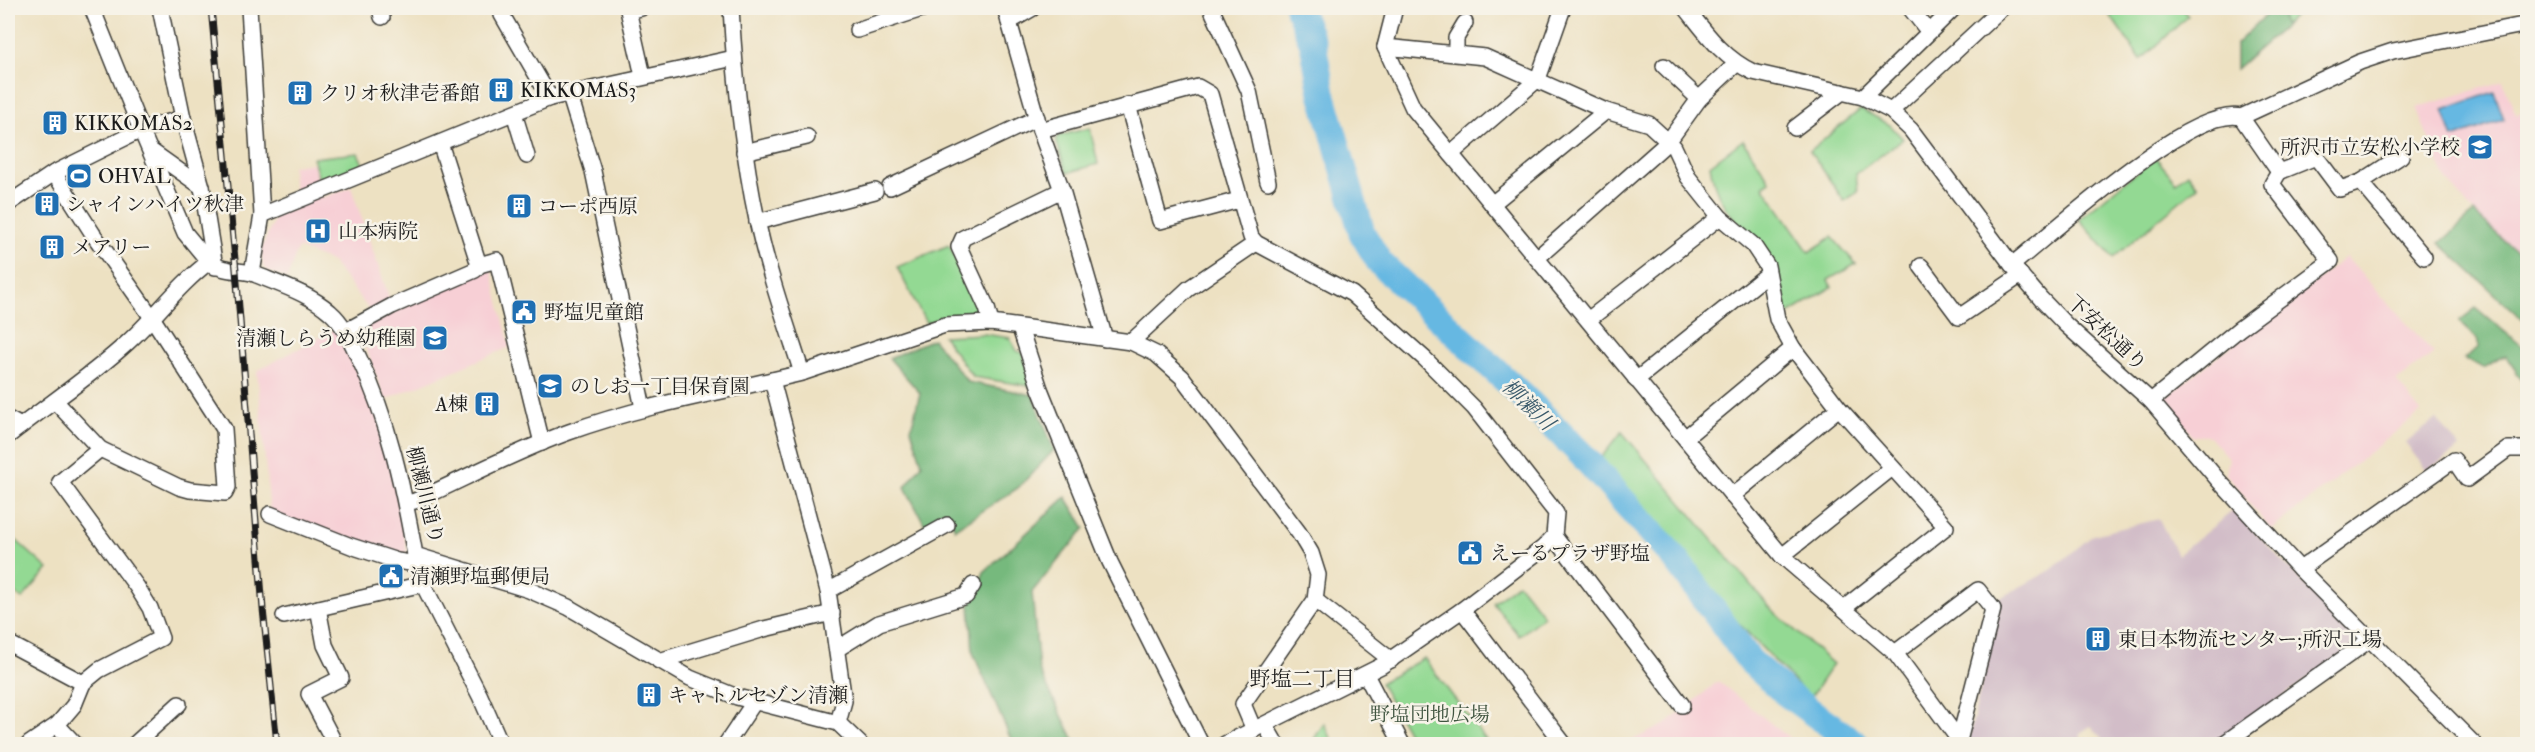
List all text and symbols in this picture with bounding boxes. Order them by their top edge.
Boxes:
building icon: KIKKOMAS3 [486,75,516,105]
building icon: クリオ秋津壱番館 [285,78,315,108]
place label: KIKKOMAS3 [520,78,636,103]
place label: クリオ秋津壱番館 [320,81,480,106]
building icon: KIKKOMAS2 [40,108,70,138]
place label: KIKKOMAS2 [74,111,193,136]
school or university icon: 所沢市立安松小学校 [2465,132,2495,162]
place label: 所沢市立安松小学校 [2280,135,2460,160]
sports icon: OHVAL [64,161,94,191]
place label: OHVAL [98,164,171,189]
building icon: シャインハイツ秋津 [32,189,62,219]
building icon: コーポ西原 [504,191,534,221]
place label: シャインハイツ秋津 [66,192,244,217]
place label: コーポ西原 [538,194,638,219]
hospital icon: 山本病院 [303,216,333,246]
place label: 山本病院 [338,219,418,244]
building icon: メアリー [37,232,67,262]
place label: メアリー [72,235,151,260]
street label: 下安松通り [2062,290,2152,376]
public building icon: 野塩児童館 [509,297,539,327]
place label: 野塩児童館 [544,300,644,325]
school or university icon: 清瀬しらうめ幼稚園 [420,323,450,353]
place label: 清瀬しらうめ幼稚園 [236,326,416,351]
school or university icon: のしお一丁目保育園 [535,371,565,401]
water label: 柳瀬川 [1496,373,1561,438]
place label: のしお一丁目保育園 [570,374,750,399]
building icon: A棟 [472,389,502,419]
place label: A棟 [434,392,468,417]
street label: 柳瀬川通り [401,443,449,547]
public building icon: えーるプラザ野塩 [1455,538,1485,568]
place label: えーるプラザ野塩 [1490,541,1650,566]
public building icon: 清瀬野塩郵便局 [376,561,406,591]
place label: 清瀬野塩郵便局 [410,564,550,589]
building icon: 東日本物流センター;所沢工場 [2083,624,2113,654]
place label: 東日本物流センター;所沢工場 [2118,627,2382,652]
district label: 野塩二丁目 [1250,666,1355,693]
building icon: キャトルセゾン清瀬 [634,680,664,710]
place label: キャトルセゾン清瀬 [668,683,848,708]
park label: 野塩団地広場 [1370,702,1490,727]

